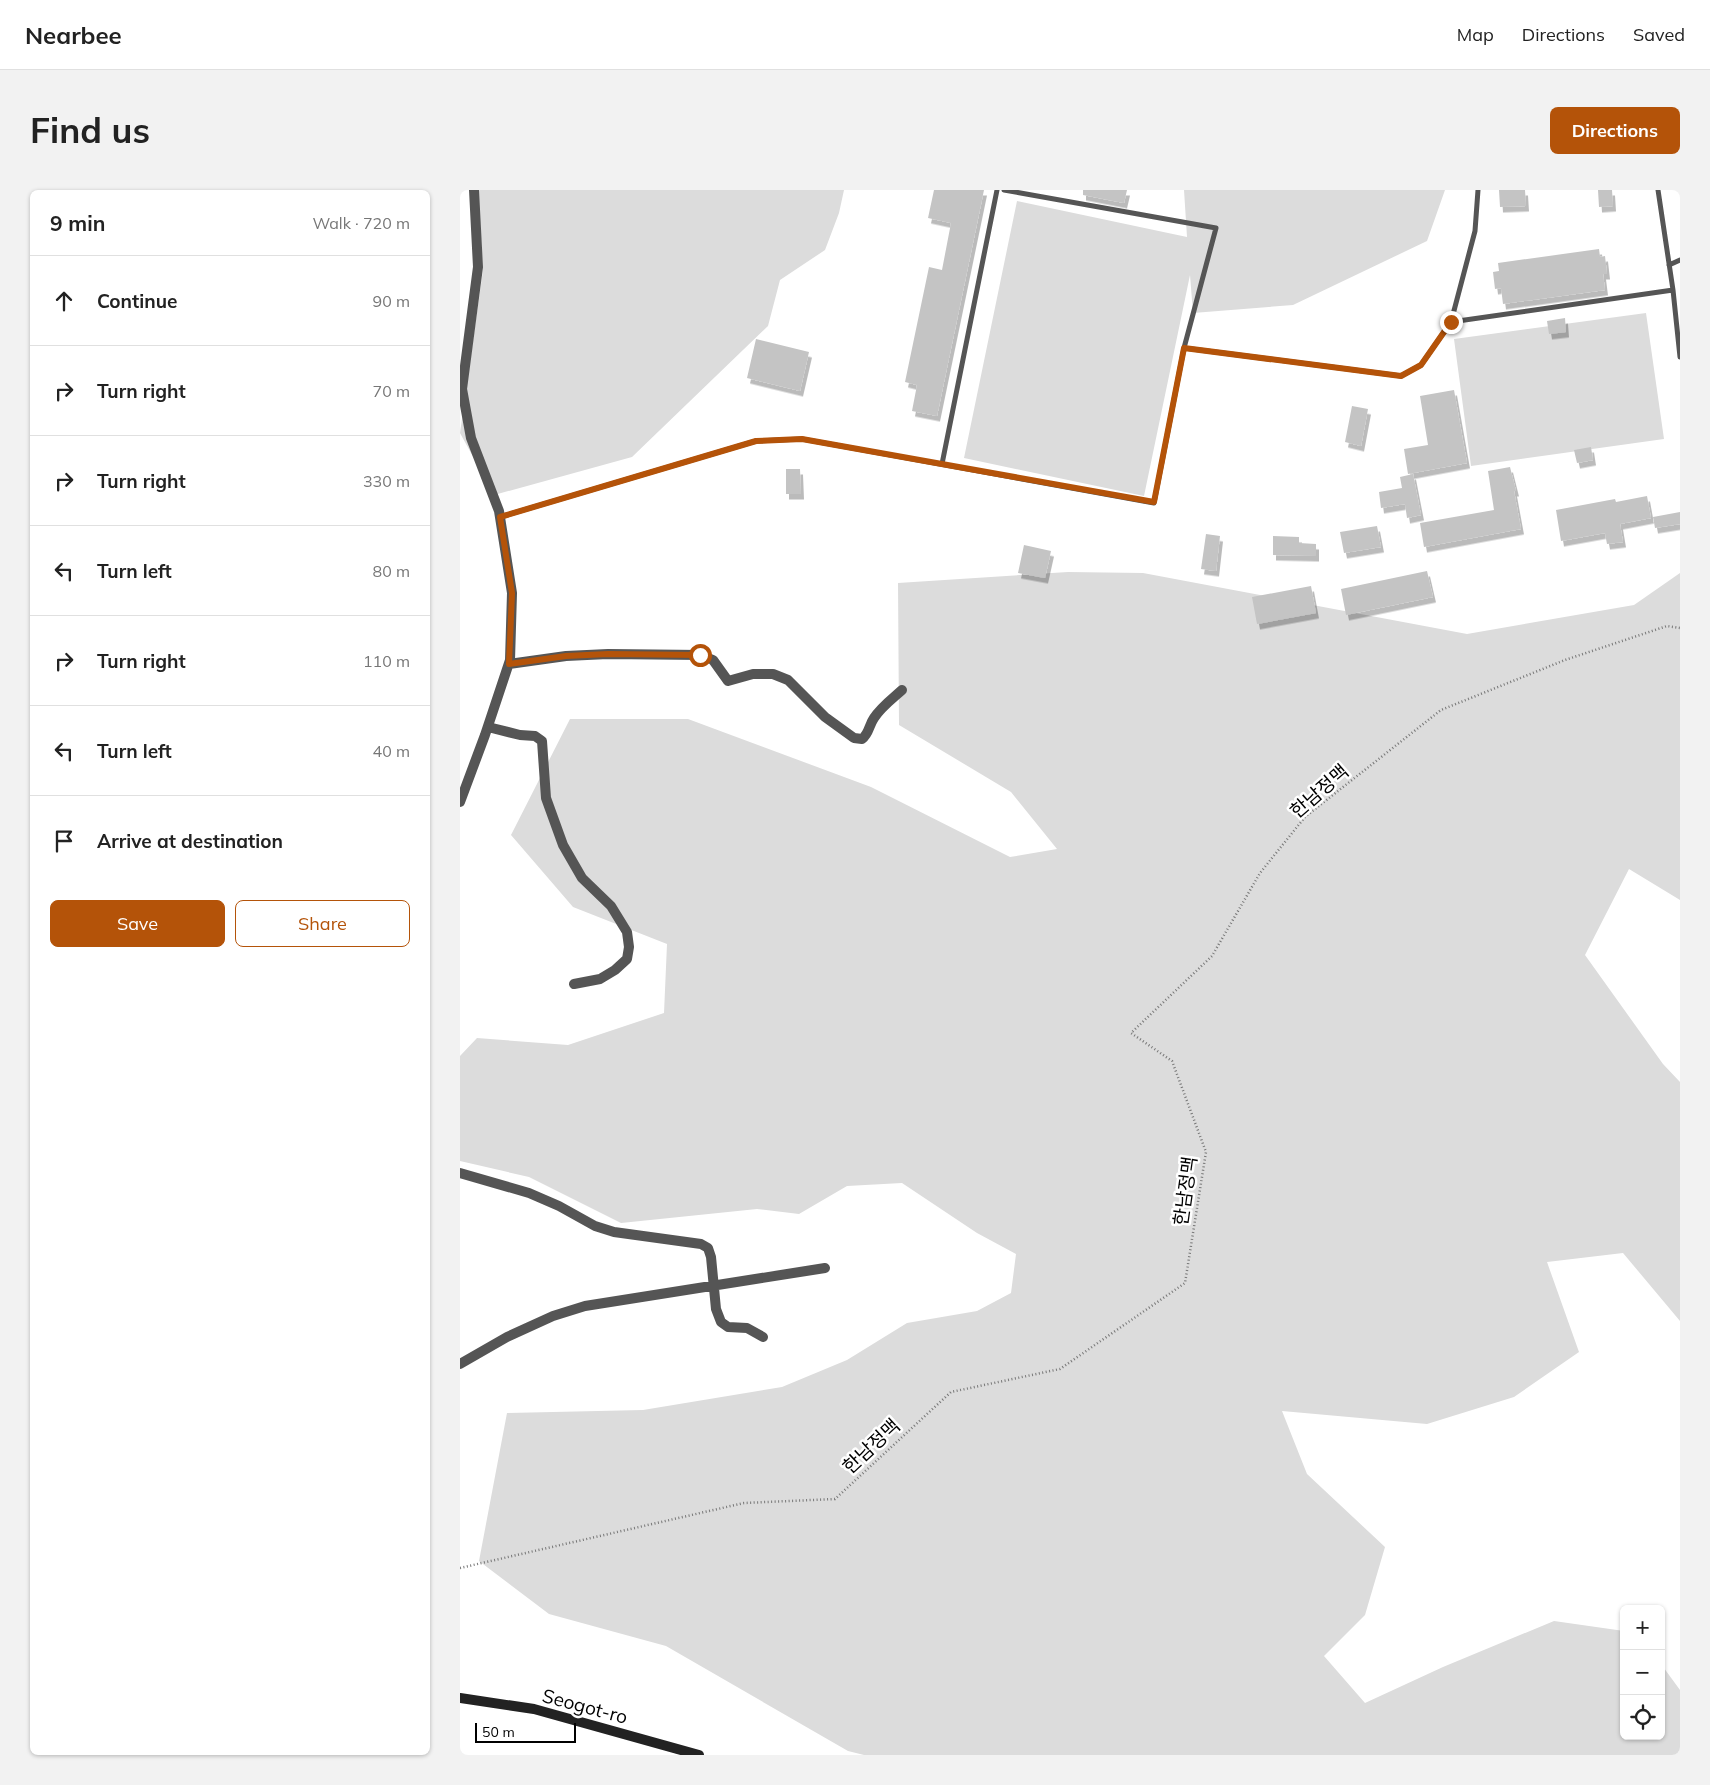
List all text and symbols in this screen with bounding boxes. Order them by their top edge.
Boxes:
text: Nearbee [25,20,122,50]
text: Map [1457,23,1494,46]
text: Directions [1522,23,1605,46]
text: Saved [1633,23,1685,46]
button: Directions [1550,107,1680,154]
text: Find us [30,108,150,152]
text: 9 min [50,210,105,236]
text: Walk · 720 m [312,213,410,233]
icon: ahead [50,287,78,315]
text: Continue [97,289,177,313]
text: 90 m [373,291,410,311]
route end [1440,311,1463,334]
icon: right [50,377,78,405]
text: Turn right [97,379,186,403]
text: 70 m [373,381,410,401]
icon: right [50,467,78,495]
text: Turn right [97,469,186,493]
text: 330 m [363,471,410,491]
icon: left [50,557,78,585]
text: Turn left [97,559,172,583]
text: 80 m [373,561,410,581]
route start [689,644,712,667]
icon: right [50,647,78,675]
text: Turn right [97,649,186,673]
text: 110 m [363,651,410,671]
icon: left [50,737,78,765]
text: Turn left [97,739,172,763]
text: 40 m [373,741,410,761]
street label: 한남정맥 [1285,759,1353,823]
icon: arrive [50,827,78,855]
text: Arrive at destination [97,829,283,853]
button: Save [50,900,225,947]
button: Share [235,900,410,947]
street label: 한남정맥 [1168,1155,1202,1227]
street label: 한남정맥 [837,1413,905,1479]
map controls [1620,1605,1665,1740]
button: + [1620,1605,1665,1650]
button: − [1620,1650,1665,1695]
street label: Seogot-ro [540,1683,630,1729]
button: locate [1620,1695,1665,1740]
scale bar [475,1720,576,1743]
text: 50 m [482,1723,515,1741]

